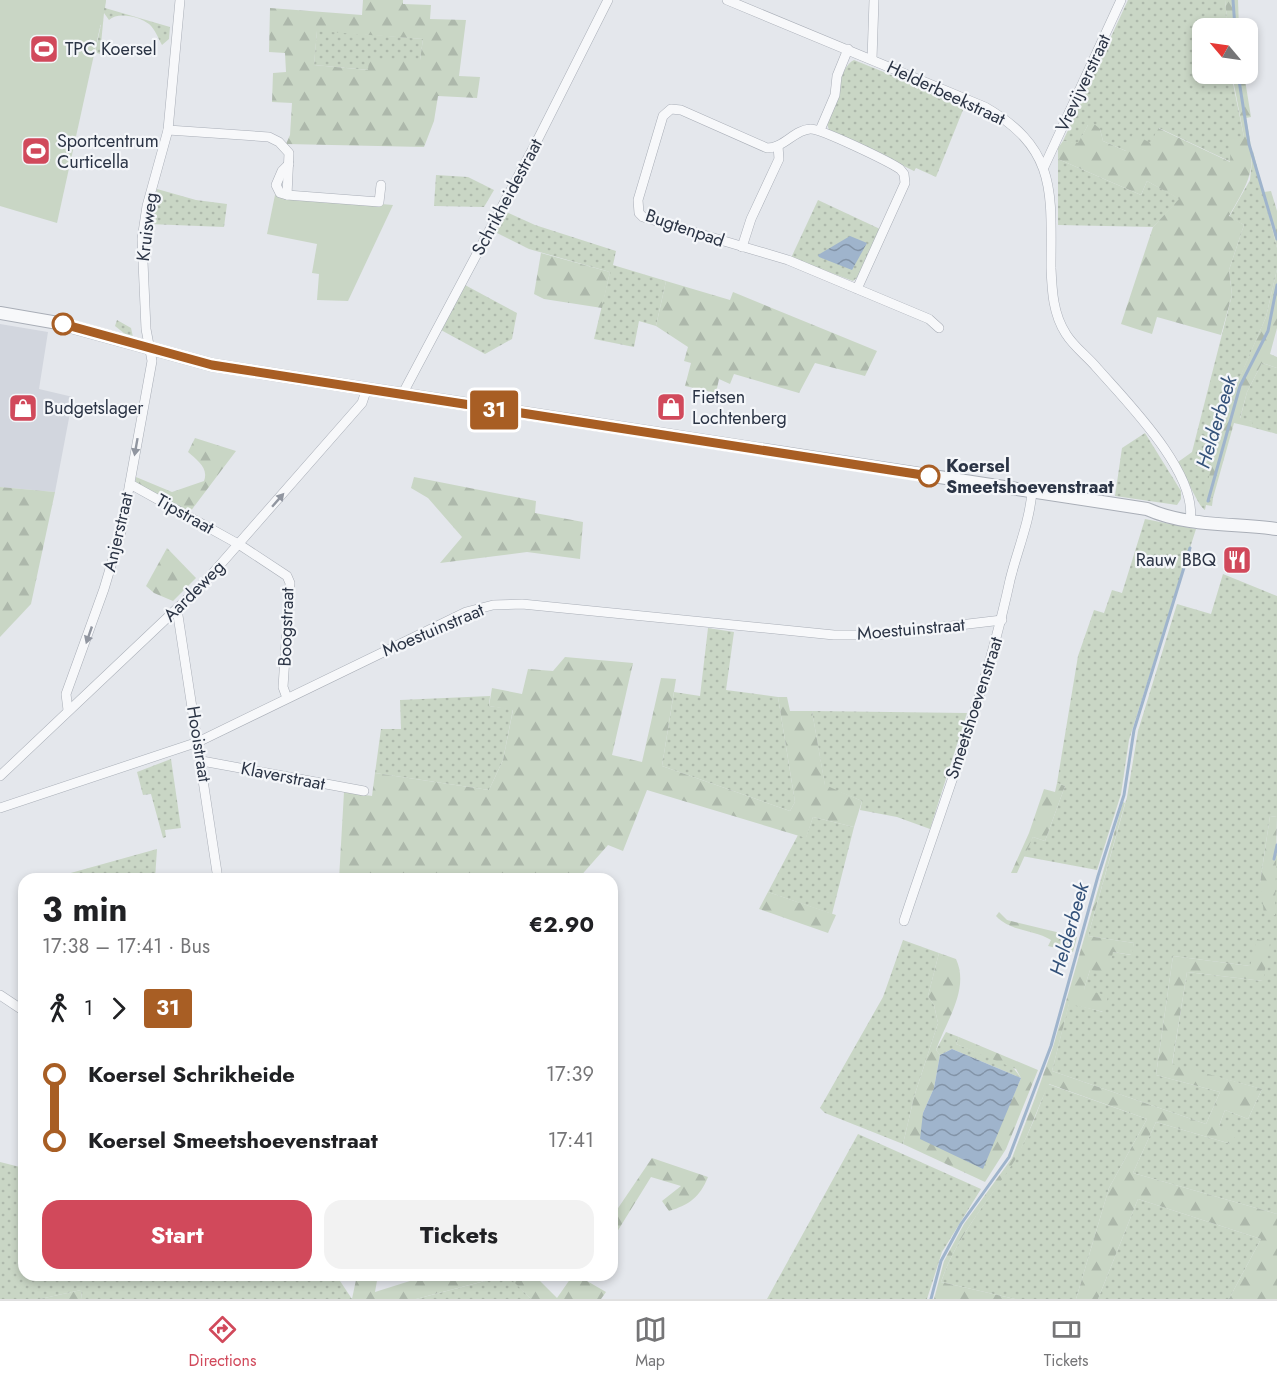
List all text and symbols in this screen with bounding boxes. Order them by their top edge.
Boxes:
north arrow [1192,18,1258,84]
map controls [1192,18,1258,84]
street label: Vrevijverstraat [1049,29,1117,136]
sports icon: TPC Koersel [28,33,60,65]
place label: TPC Koersel [65,36,157,62]
street label: Helderbeekstraat [882,54,1010,132]
place label: Sportcentrum Curticella [57,128,159,175]
street label: Schrikheidestraat [465,133,549,260]
sports icon: Sportcentrum Curticella [20,135,52,167]
street label: Kruisweg [130,191,164,263]
street label: Bugtenpad [642,202,728,254]
unlabelled marker [52,313,74,335]
water label: Helderbeek [1189,371,1245,472]
place label: Fietsen Lochtenberg [692,384,787,431]
line badge: 31 [467,390,521,430]
shop icon: Fietsen Lochtenberg [655,391,687,423]
shop icon: Budgetslager [7,392,39,424]
place label: Budgetslager [44,395,144,421]
text: 31 [482,395,506,425]
one-way arrow [132,437,141,456]
place label: Koersel Smeetshoevenstraat [946,453,1114,500]
marker: Koersel Smeetshoevenstraat [918,465,940,487]
street label: Tipstraat [151,487,219,541]
street label: Anjerstraat [96,489,140,574]
one-way arrow [271,493,284,508]
restaurant icon: Rauw BBQ [1221,544,1253,576]
place label: Rauw BBQ [1136,547,1217,573]
street label: Aardeweg [157,554,231,628]
street label: Boogstraat [272,586,300,667]
street label: Moestuinstraat [378,597,489,663]
street label: Moestuinstraat [856,611,967,647]
one-way arrow [83,626,93,644]
street label: Smeetshoevenstraat [939,633,1009,782]
street label: Hooistraat [180,704,218,785]
street label: Klaverstraat [239,755,328,797]
water label: Helderbeek [1042,878,1097,979]
text: 3 min [42,886,128,933]
text: €2.90 [529,908,594,940]
text: 17:38 – 17:41 · Bus [42,932,210,961]
icon: walk [42,992,75,1025]
icon: forward [102,992,135,1025]
text: 31 [156,993,180,1023]
text: 1 [84,994,93,1023]
text: Koersel Schrikheide [88,1058,295,1090]
text: 17:39 [546,1060,594,1089]
text: Koersel Smeetshoevenstraat [88,1124,378,1156]
text: 17:41 [548,1126,594,1155]
button: Start [42,1200,312,1269]
button: Tickets [324,1200,594,1269]
tab: Directions [189,1313,256,1372]
tab: Map [634,1313,667,1372]
tab: Tickets [1044,1313,1088,1372]

